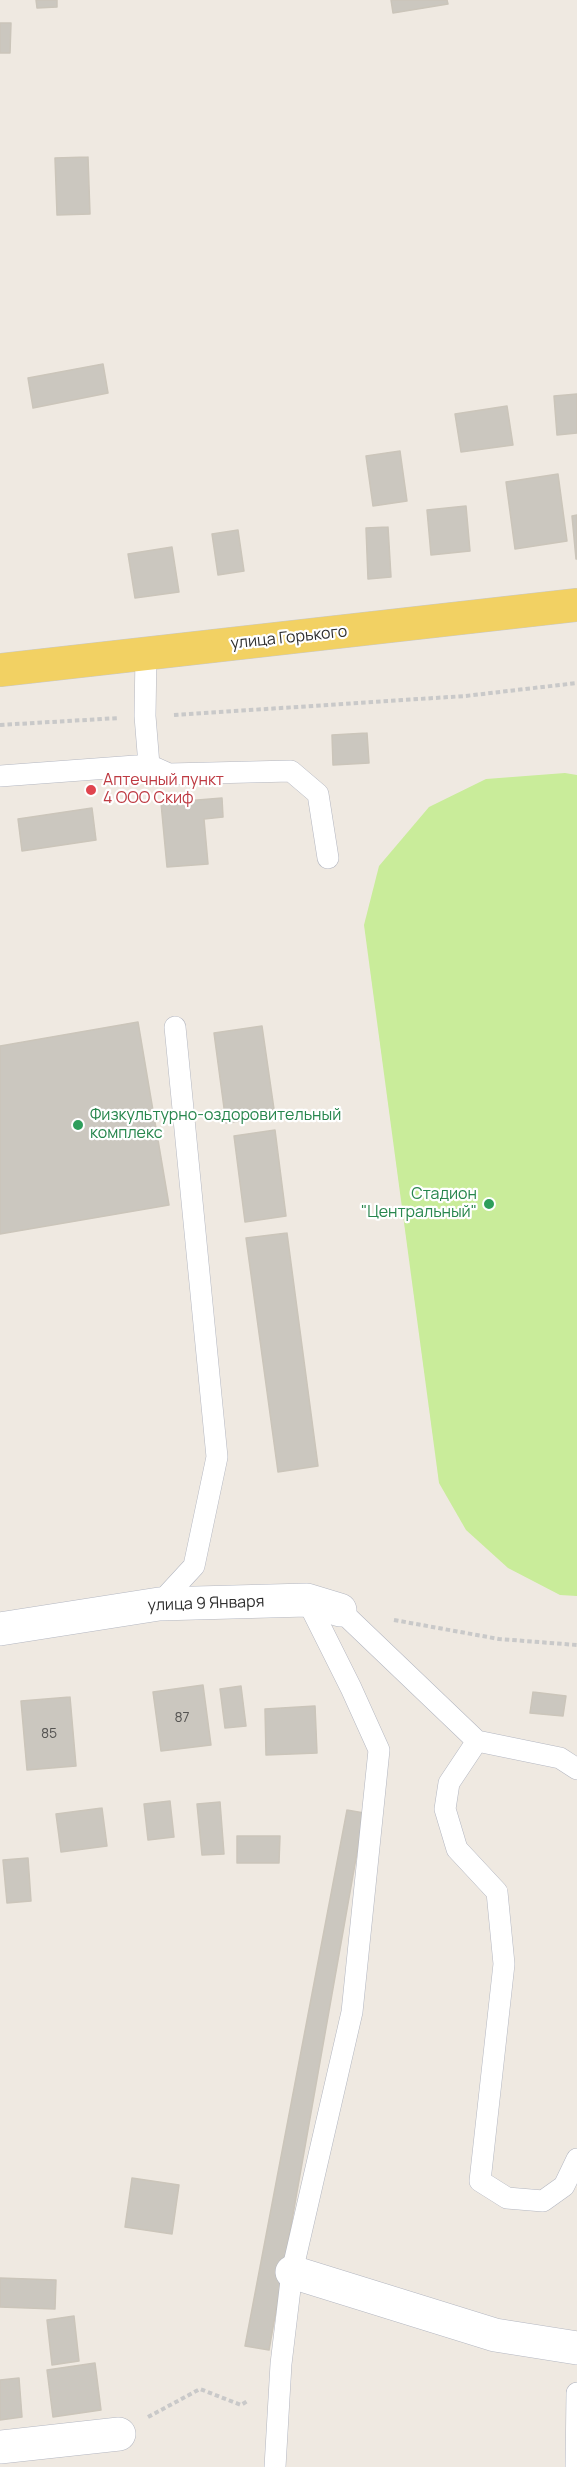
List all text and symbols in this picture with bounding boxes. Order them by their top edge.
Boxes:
street label: улица Горького [230,622,348,654]
place label: Аптечный пункт 4 ООО Скиф [103,771,224,809]
marker: Аптечный пункт 4 ООО Скиф [84,783,98,797]
place label: Физкультурно-оздоровительный комплекс [90,1106,341,1144]
marker: Физкультурно-оздоровительный комплекс [71,1118,85,1132]
place label: Стадион "Центральный" [361,1185,477,1223]
marker: Стадион "Центральный" [482,1197,496,1211]
street label: улица 9 Января [147,1592,265,1616]
house number: 87 [174,1710,190,1726]
house number: 85 [41,1726,57,1742]

